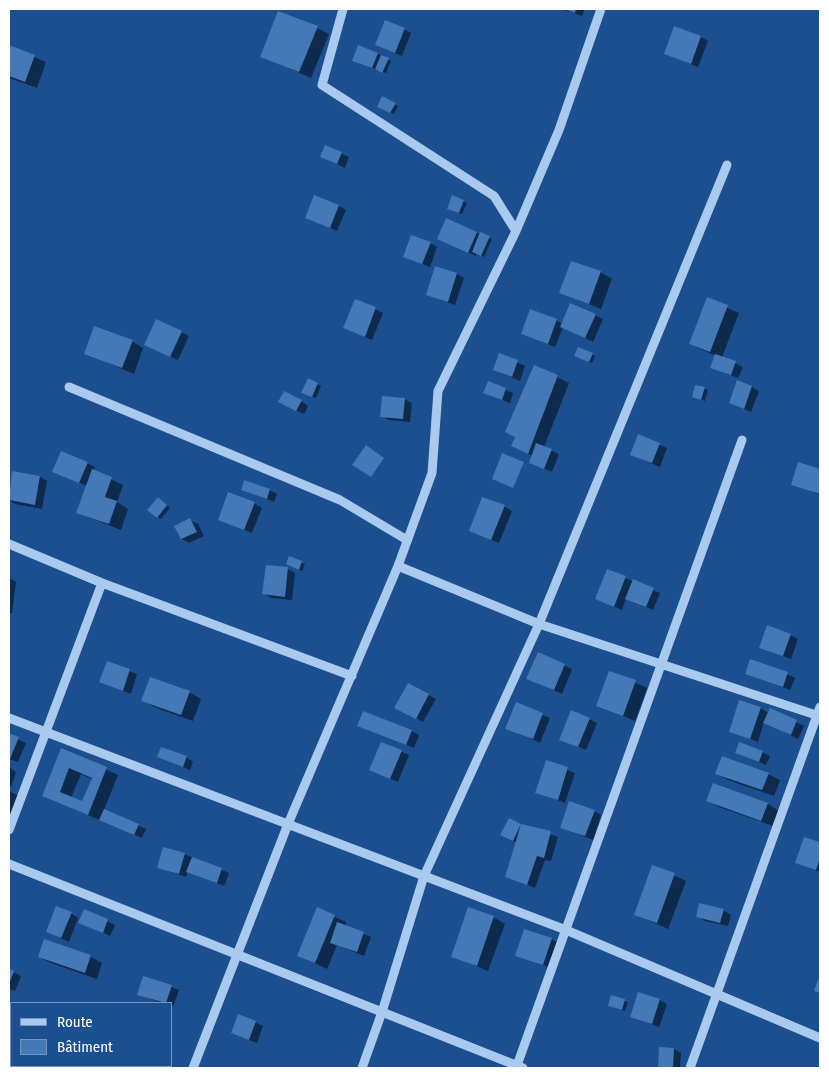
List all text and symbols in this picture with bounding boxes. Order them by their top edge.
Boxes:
legend [10,1002,172,1067]
text: Route [57,1013,93,1031]
text: Bâtiment [57,1038,113,1056]

